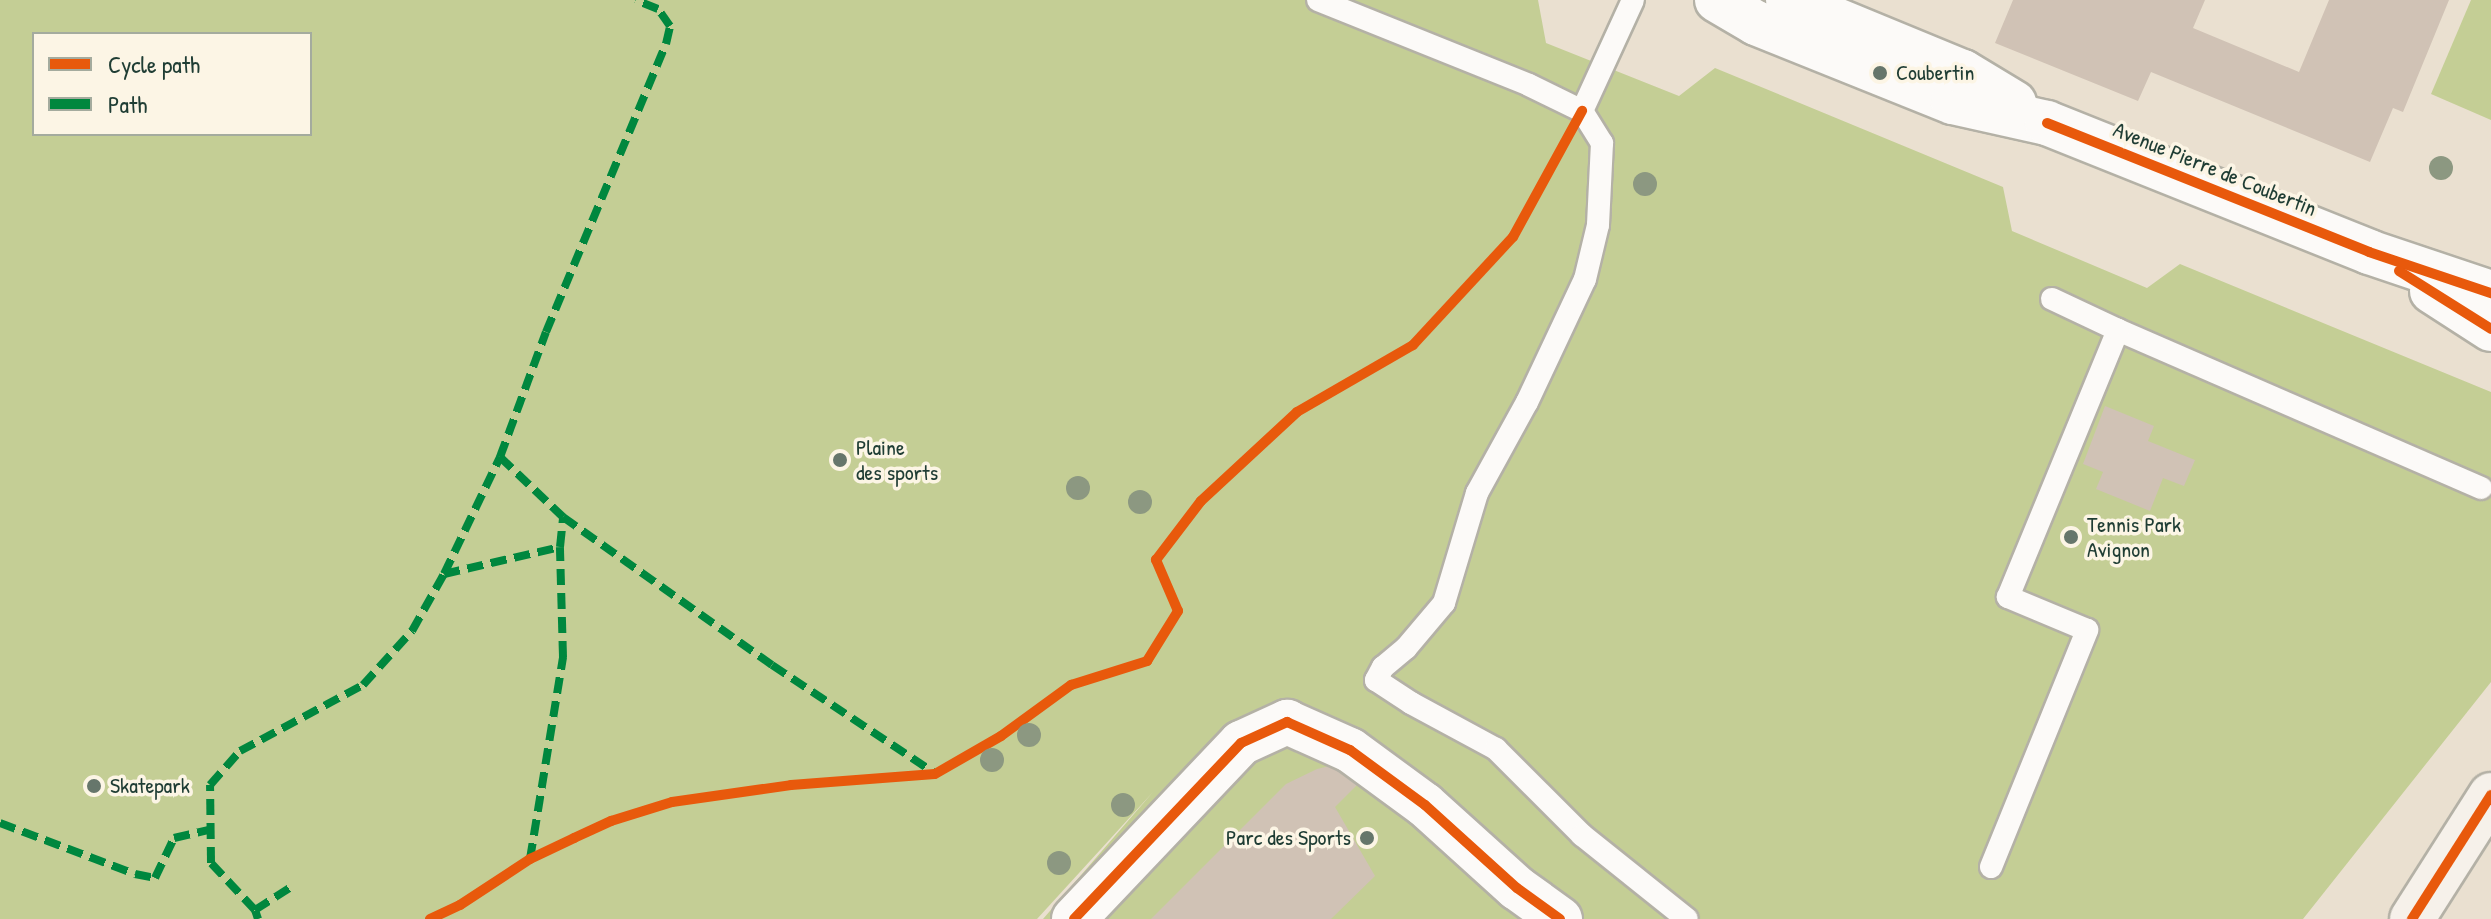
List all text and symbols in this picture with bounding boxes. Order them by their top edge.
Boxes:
legend [32,32,312,136]
text: Cycle path [108,48,200,80]
place label: Coubertin [1896,60,1974,86]
marker: Coubertin [1871,64,1889,82]
text: Path [108,88,147,120]
street label: Avenue Pierre de Coubertin [2110,116,2320,222]
place label: Plaine des sports [856,434,938,486]
marker: Plaine des sports [831,451,849,469]
place label: Tennis Park Avignon [2087,511,2181,562]
marker: Tennis Park Avignon [2062,528,2080,546]
place label: Skatepark [110,773,190,799]
marker: Skatepark [85,777,103,795]
place label: Parc des Sports [1226,825,1351,851]
marker: Parc des Sports [1358,829,1376,847]

